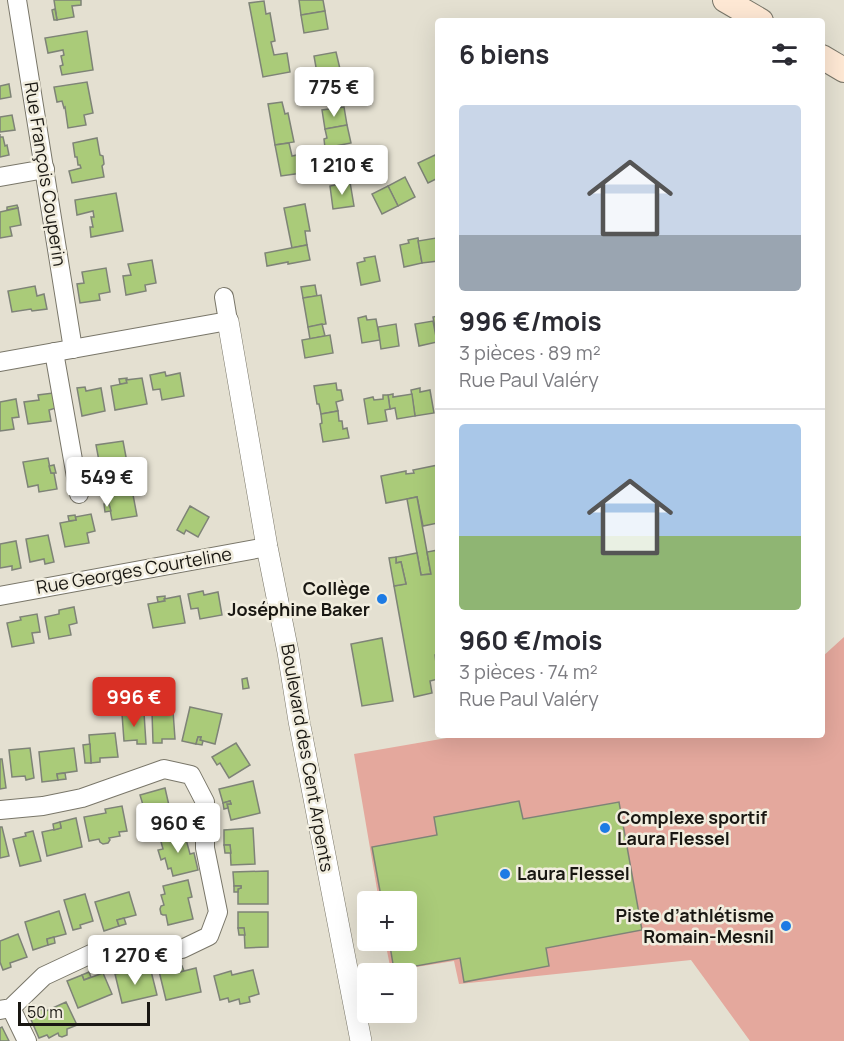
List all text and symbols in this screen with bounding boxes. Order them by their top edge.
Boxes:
text: 6 biens [459,36,549,72]
icon: filters [768,38,801,71]
pin: 775 € [292,67,376,118]
text: 775 € [309,73,359,100]
street label: Rue François Couperin [20,80,72,268]
icon: home [576,144,684,252]
pin: 1 210 € [287,145,397,196]
text: 1 210 € [310,151,374,178]
text: 996 €/mois [459,303,602,339]
text: 3 pièces · 89 m² [459,339,601,366]
text: Rue Paul Valéry [459,366,599,393]
pin: 549 € [65,457,149,508]
text: 549 € [80,463,134,490]
icon: home [576,463,684,571]
street label: Rue Georges Courteline [34,541,233,599]
place label: Collège Joséphine Baker [228,576,370,621]
marker: Collège Joséphine Baker [375,592,389,606]
text: 960 €/mois [459,622,602,658]
street label: Boulevard des Cent Arpents [276,642,340,874]
text: 3 pièces · 74 m² [459,658,598,685]
pin: 996 € [92,677,176,728]
text: 996 € [107,683,161,710]
text: Rue Paul Valéry [459,685,599,712]
pin: 960 € [136,803,220,854]
place label: Complexe sportif Laura Flessel [617,805,767,850]
text: 960 € [150,809,206,836]
marker: Complexe sportif Laura Flessel [598,821,612,835]
place label: Laura Flessel [517,861,630,885]
marker: Laura Flessel [498,867,512,881]
map controls [357,891,417,1023]
button: + [357,891,417,951]
place label: Piste d’athlétisme Romain-Mesnil [616,903,774,948]
marker: Piste d’athlétisme Romain-Mesnil [779,919,793,933]
pin: 1 270 € [80,935,190,986]
text: 1 270 € [102,941,168,968]
button: − [357,963,417,1023]
scale bar [18,999,150,1026]
text: 50 m [27,1001,63,1023]

